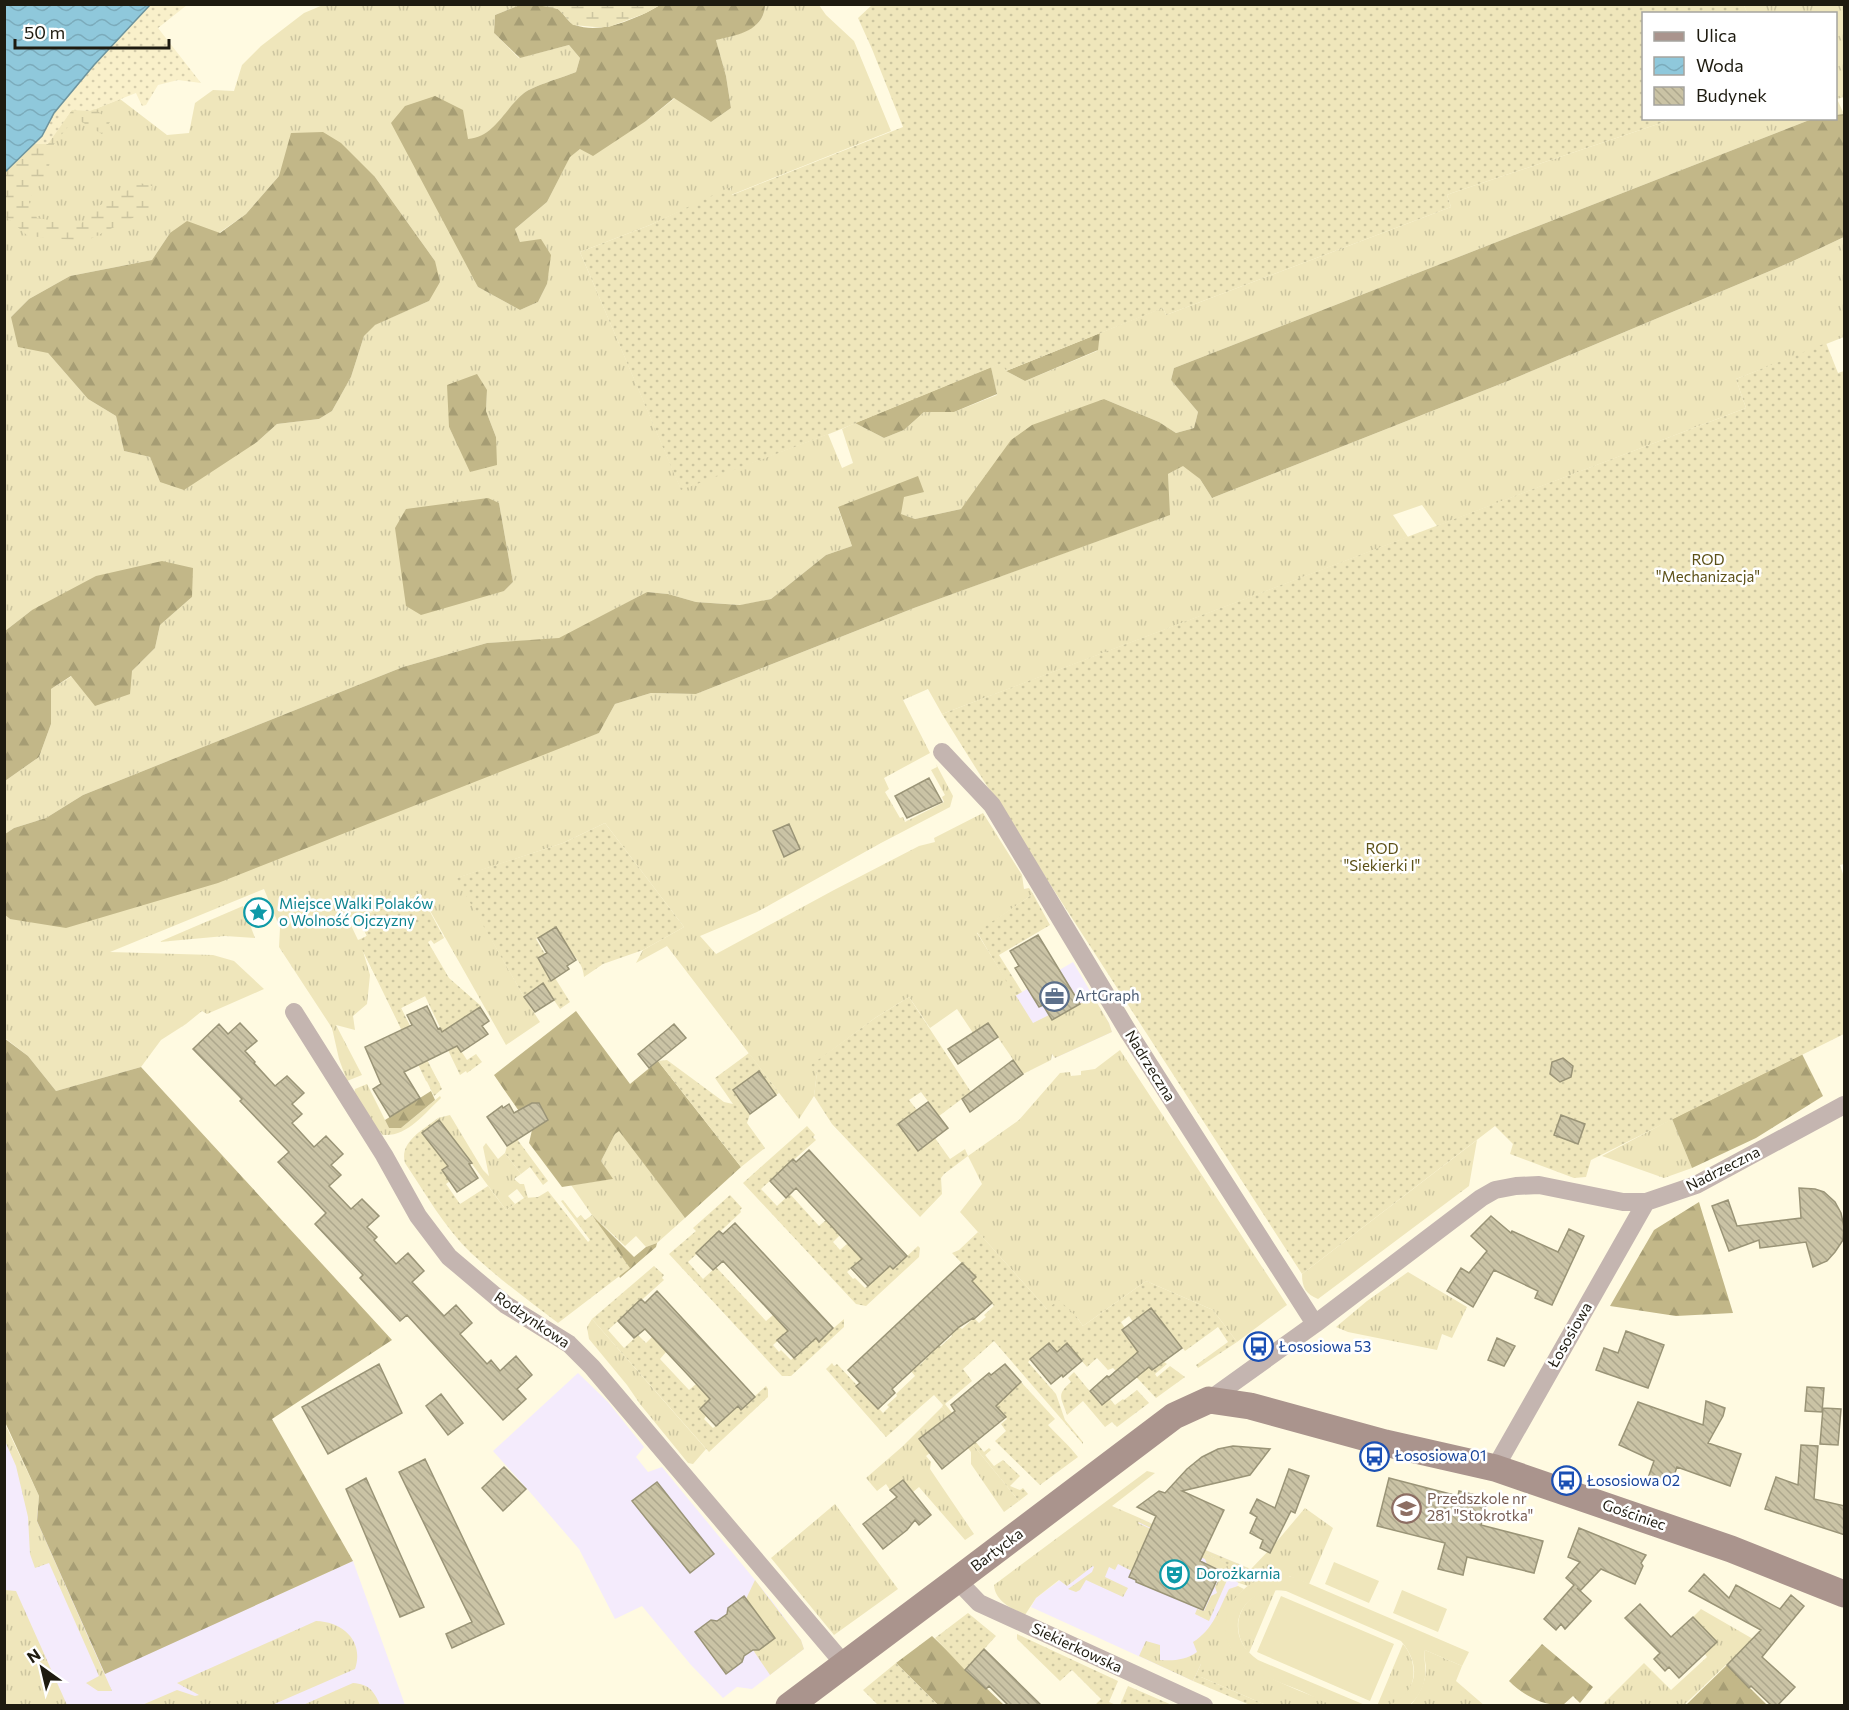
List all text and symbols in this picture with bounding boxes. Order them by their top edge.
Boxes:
scale bar [15,12,170,50]
legend [1642,12,1837,120]
text: 50 m [24,21,65,43]
text: Ulica [1696,24,1737,46]
text: Woda [1696,54,1744,76]
text: Budynek [1696,84,1767,106]
park label: ROD "Mechanizacja" [1656,550,1760,585]
park label: ROD "Siekierki I" [1344,839,1420,874]
place label: Miejsce Walki Polaków o Wolność Ojczyzny [279,894,433,929]
place icon: Miejsce Walki Polaków o Wolność Ojczyzny [242,897,274,929]
office icon: ArtGraph [1038,980,1070,1012]
place label: ArtGraph [1075,986,1140,1004]
street label: Nadrzeczna [1122,1027,1180,1104]
street label: Nadrzeczna [1683,1142,1762,1194]
street label: Rodzynkowa [491,1287,574,1351]
street label: Łososiowa [1543,1299,1595,1371]
bus stop icon: Łososiowa 53 [1242,1331,1274,1363]
place label: Łososiowa 53 [1278,1337,1371,1355]
bus stop icon: Łososiowa 01 [1358,1440,1390,1472]
place label: Łososiowa 01 [1394,1446,1486,1464]
bus stop icon: Łososiowa 02 [1550,1465,1582,1497]
place label: Łososiowa 02 [1586,1471,1680,1489]
place label: Przedszkole nr 281 "Stokrotka" [1427,1489,1533,1524]
school or university icon: Przedszkole nr 281 "Stokrotka" [1390,1492,1422,1524]
street label: Gościniec [1600,1495,1668,1533]
street label: Bartycka [967,1524,1026,1575]
theatre icon: Dorożkarnia [1159,1558,1191,1590]
place label: Dorożkarnia [1196,1564,1280,1582]
street label: Siekierkowska [1029,1618,1126,1676]
north arrow [12,1638,72,1698]
text: N [23,1644,44,1666]

